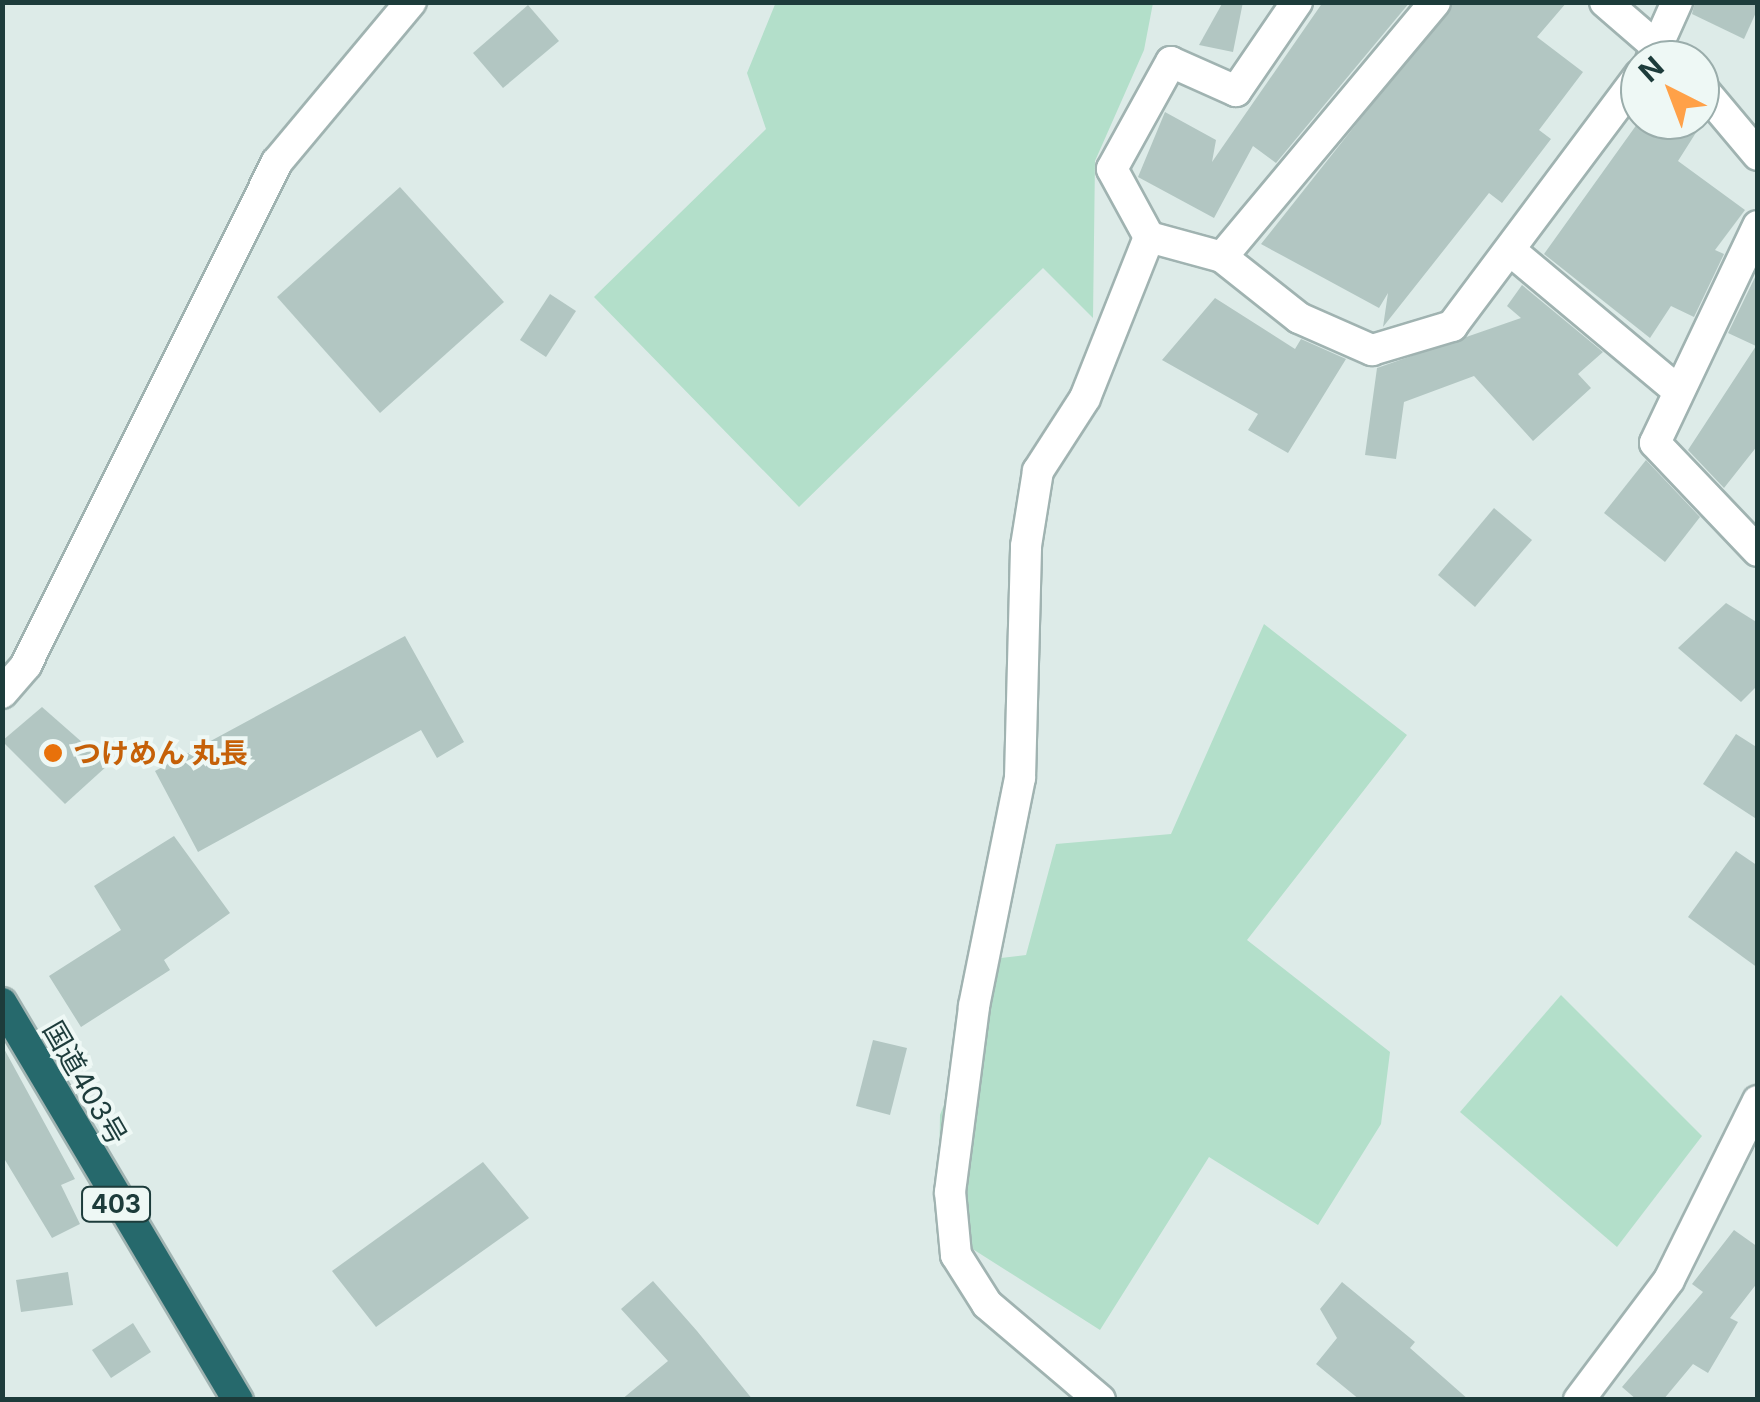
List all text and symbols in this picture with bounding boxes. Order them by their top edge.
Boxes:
north arrow [1620,40,1720,140]
text: N [1632,49,1671,89]
place label: つけめん 丸長 [73,736,248,770]
marker: つけめん 丸長 [42,742,64,764]
street label: 国道403号 [36,1015,134,1151]
road number: 403 [81,1184,151,1224]

